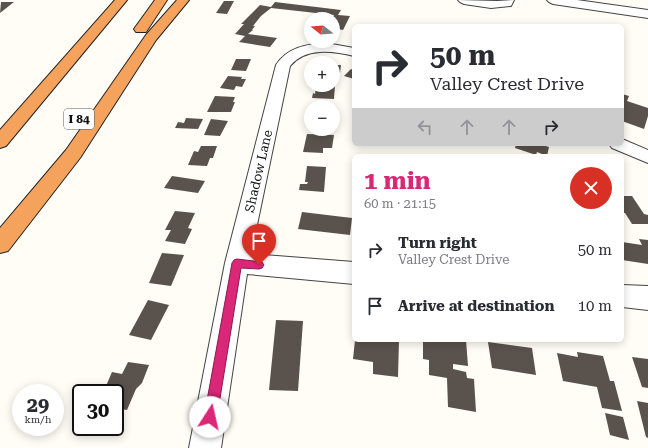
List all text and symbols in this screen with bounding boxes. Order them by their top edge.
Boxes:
north arrow [304,12,340,48]
map controls [304,12,340,136]
text: 50 m [430,39,495,72]
icon: right [364,40,416,92]
button: + [304,56,340,92]
text: Valley Crest Drive [430,73,584,94]
button: − [304,100,340,136]
road number: I 84 [64,109,94,129]
icon: left [414,116,436,138]
icon: ahead [456,116,478,138]
icon: ahead [498,116,520,138]
icon: right [540,116,562,138]
street label: Shadow Lane [242,128,275,214]
text: 1 min [364,167,431,195]
button: close [570,167,612,209]
text: 60 m · 21:15 [364,196,436,211]
pin [242,224,276,265]
icon: arrive [248,230,270,252]
text: Turn right [398,234,477,252]
icon: right [364,239,386,261]
text: 50 m [578,241,612,259]
text: Valley Crest Drive [398,252,509,267]
icon: arrive [364,295,386,317]
text: Arrive at destination [398,297,554,315]
text: 10 m [578,297,612,315]
speed limit sign: 30 [72,384,124,436]
text: 29 [27,393,49,417]
position arrow [189,396,231,438]
text: km/h [25,414,51,425]

